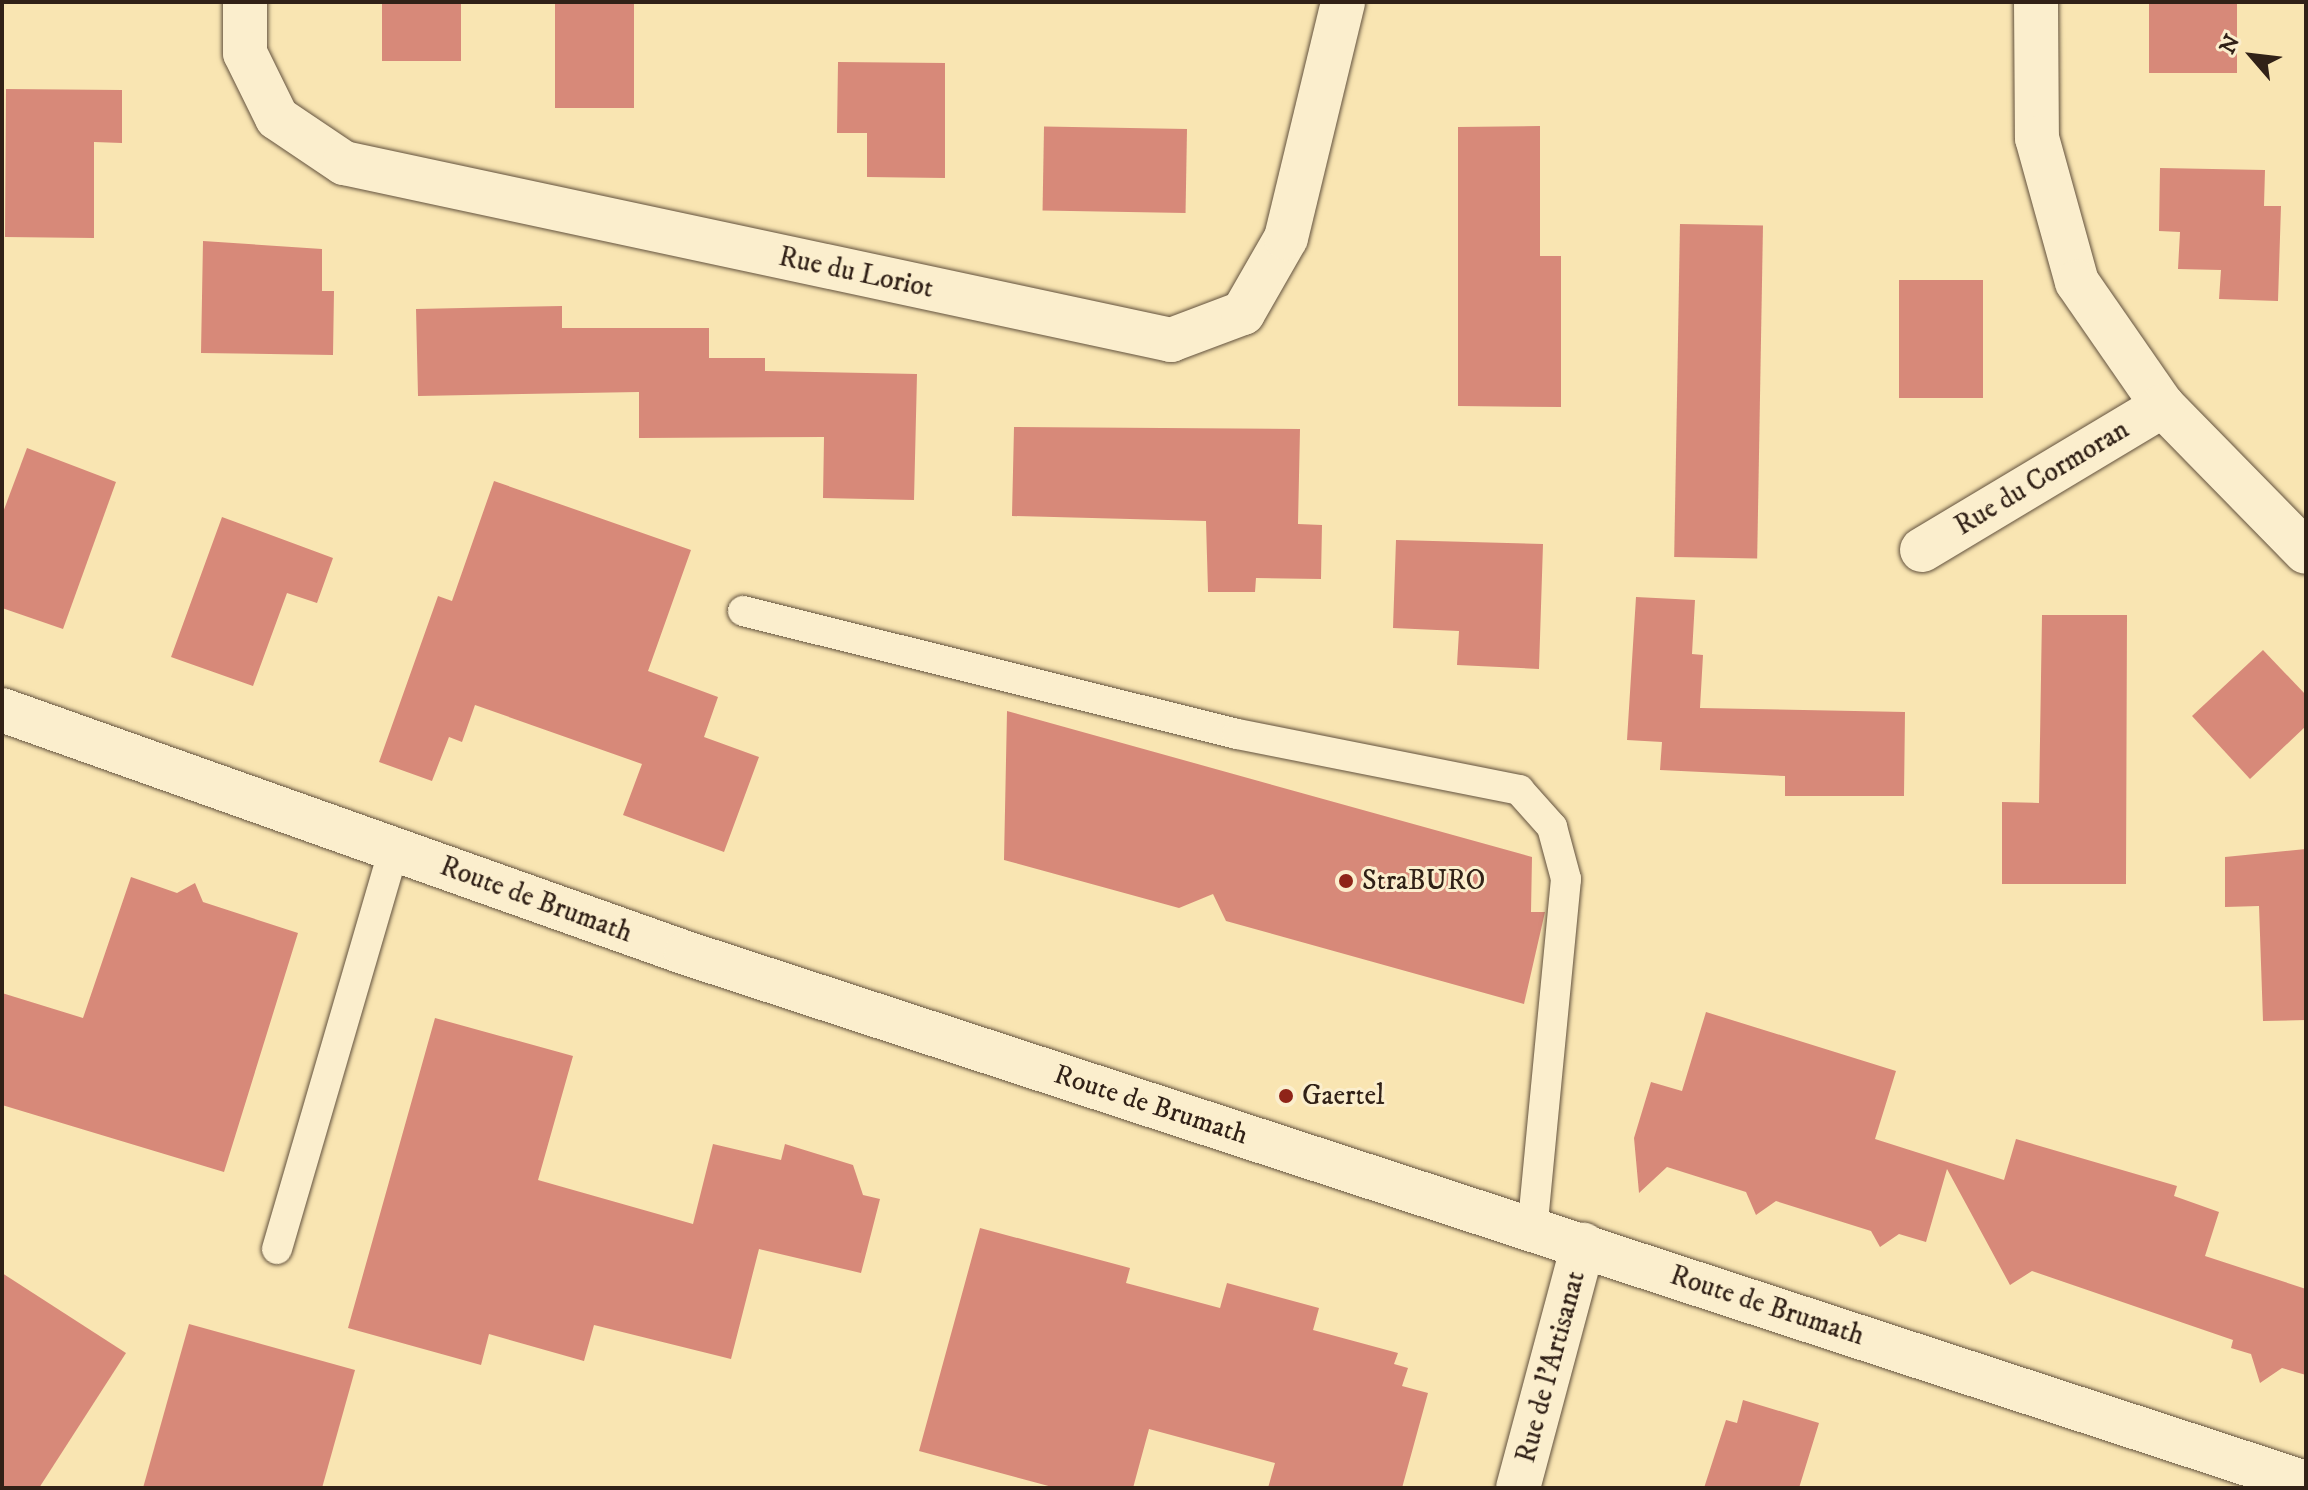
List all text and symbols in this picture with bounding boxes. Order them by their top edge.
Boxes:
north arrow [2212,16,2292,96]
text: N [2214,30,2247,59]
street label: Rue du Loriot [776,240,936,306]
street label: Rue du Cormoran [1949,413,2135,543]
street label: Route de Brumath [435,850,637,950]
place label: StraBURO [1362,864,1485,898]
marker: StraBURO [1337,872,1355,890]
street label: Route de Brumath [1050,1058,1252,1152]
place label: Gaertel [1302,1079,1384,1113]
marker: Gaertel [1277,1087,1295,1105]
street label: Route de Brumath [1666,1259,1868,1353]
street label: Rue de l'Artisanat [1509,1267,1593,1467]

